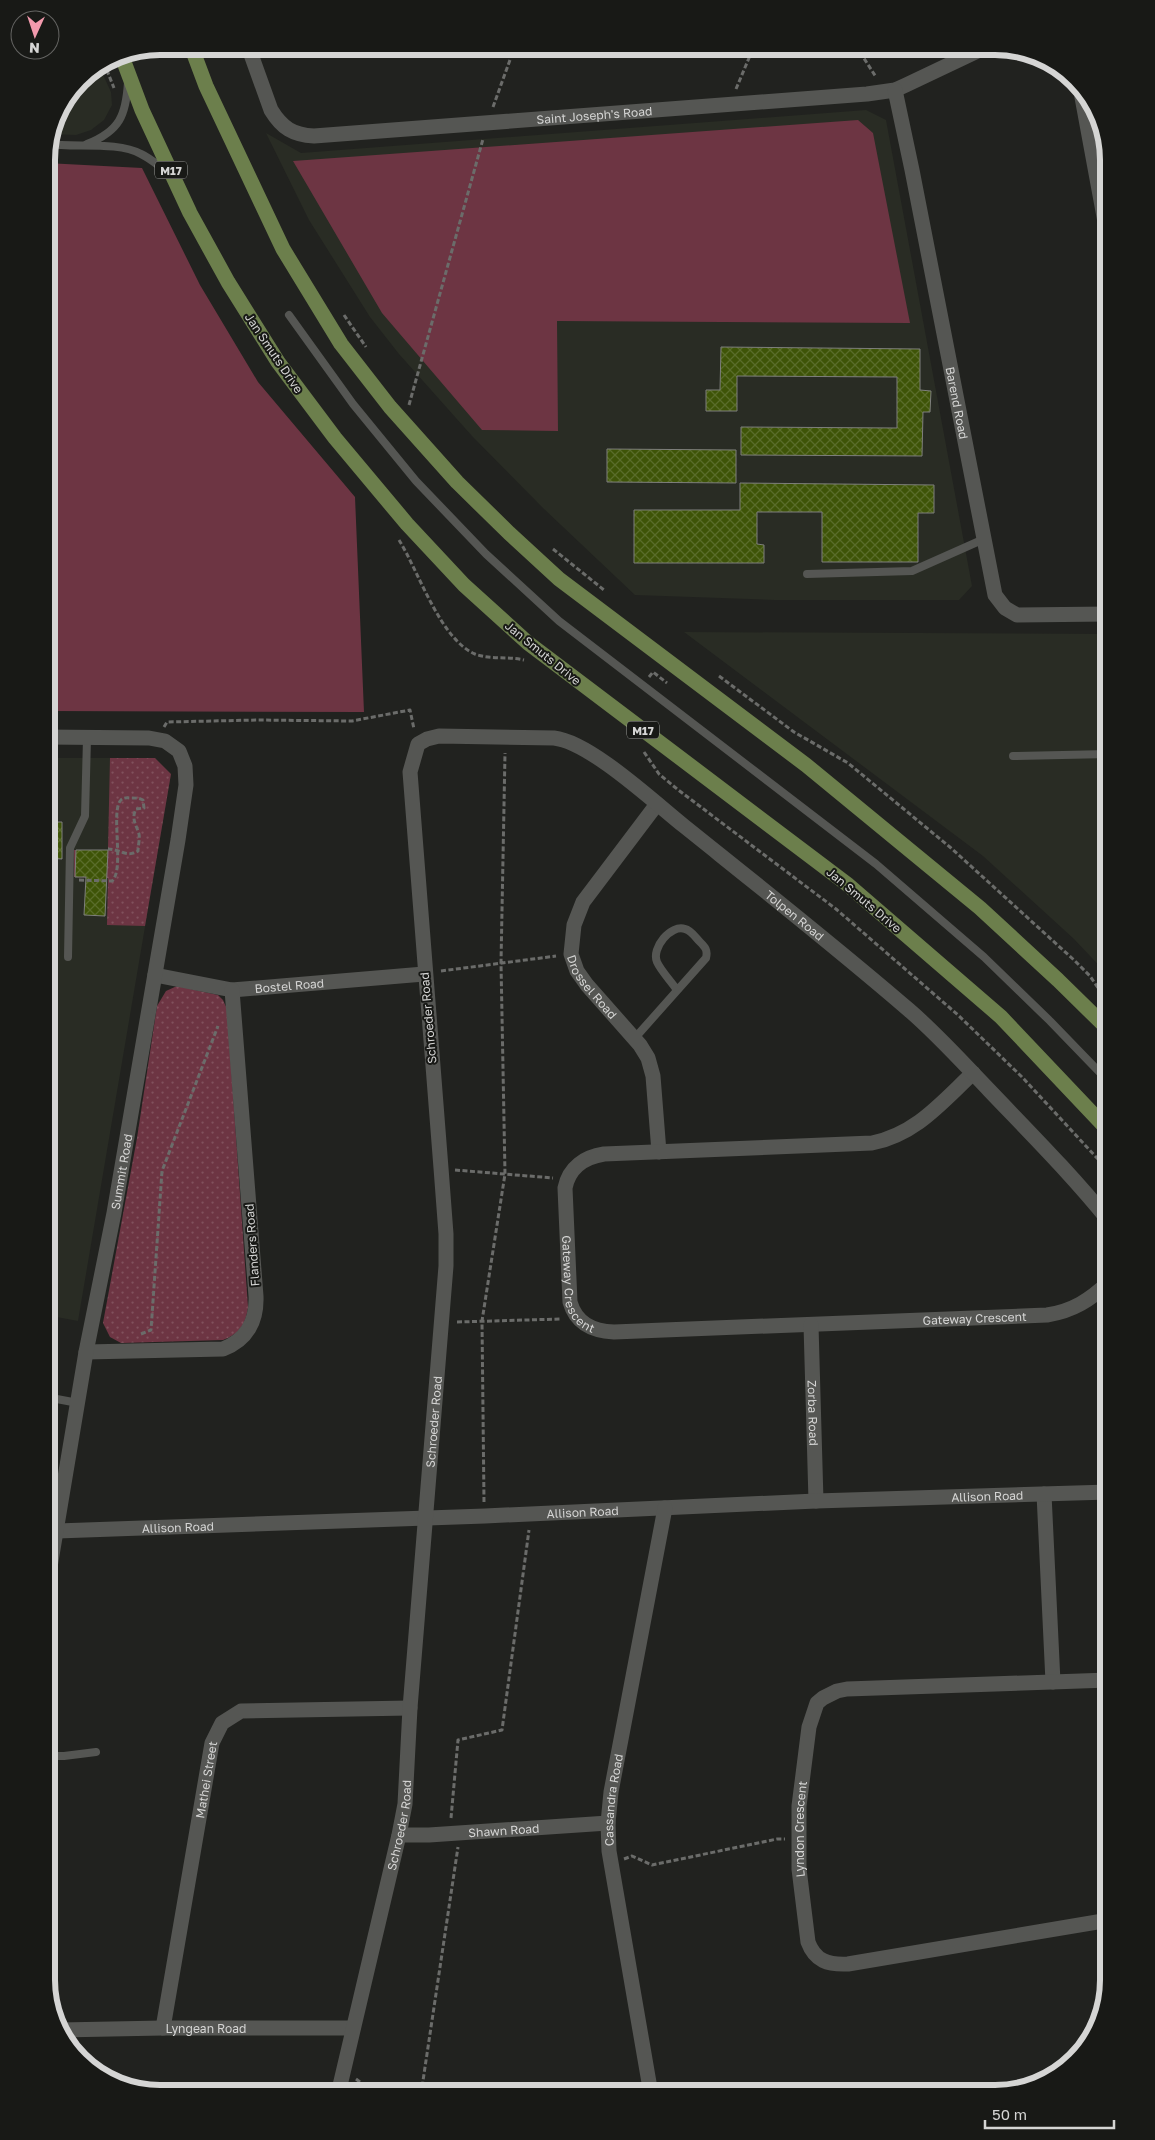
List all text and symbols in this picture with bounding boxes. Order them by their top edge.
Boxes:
north arrow [10,10,60,60]
text: N [29,40,40,57]
street label: Saint Joseph's Road [536,103,653,127]
road number: M17 [155,162,187,178]
street label: Jan Smuts Drive [242,310,306,396]
street label: Barend Road [943,365,972,440]
street label: Jan Smuts Drive [502,618,584,688]
road number: M17 [627,722,659,738]
street label: Jan Smuts Drive [823,864,905,936]
street label: Tolpen Road [762,887,827,943]
street label: Drossel Road [564,953,621,1022]
street label: Schroeder Road [417,972,439,1064]
street label: Bostel Road [254,975,325,996]
street label: Summit Road [107,1133,135,1211]
street label: Flanders Road [242,1203,262,1287]
street label: Gateway Crescent [560,1235,597,1336]
street label: Gateway Crescent [922,1308,1027,1327]
street label: Schroeder Road [422,1375,445,1468]
street label: Zorba Road [805,1380,822,1446]
street label: Allison Road [951,1487,1024,1504]
street label: Allison Road [546,1502,619,1521]
street label: Allison Road [142,1518,214,1536]
street label: Mathei Street [192,1740,220,1819]
street label: Cassandra Road [600,1753,626,1846]
street label: Schroeder Road [383,1779,414,1872]
street label: Lyndon Crescent [792,1780,810,1878]
street label: Shawn Road [468,1820,540,1840]
street label: Lyngean Road [165,2021,246,2036]
scale bar [985,2098,1114,2130]
text: 50 m [992,2105,1027,2123]

